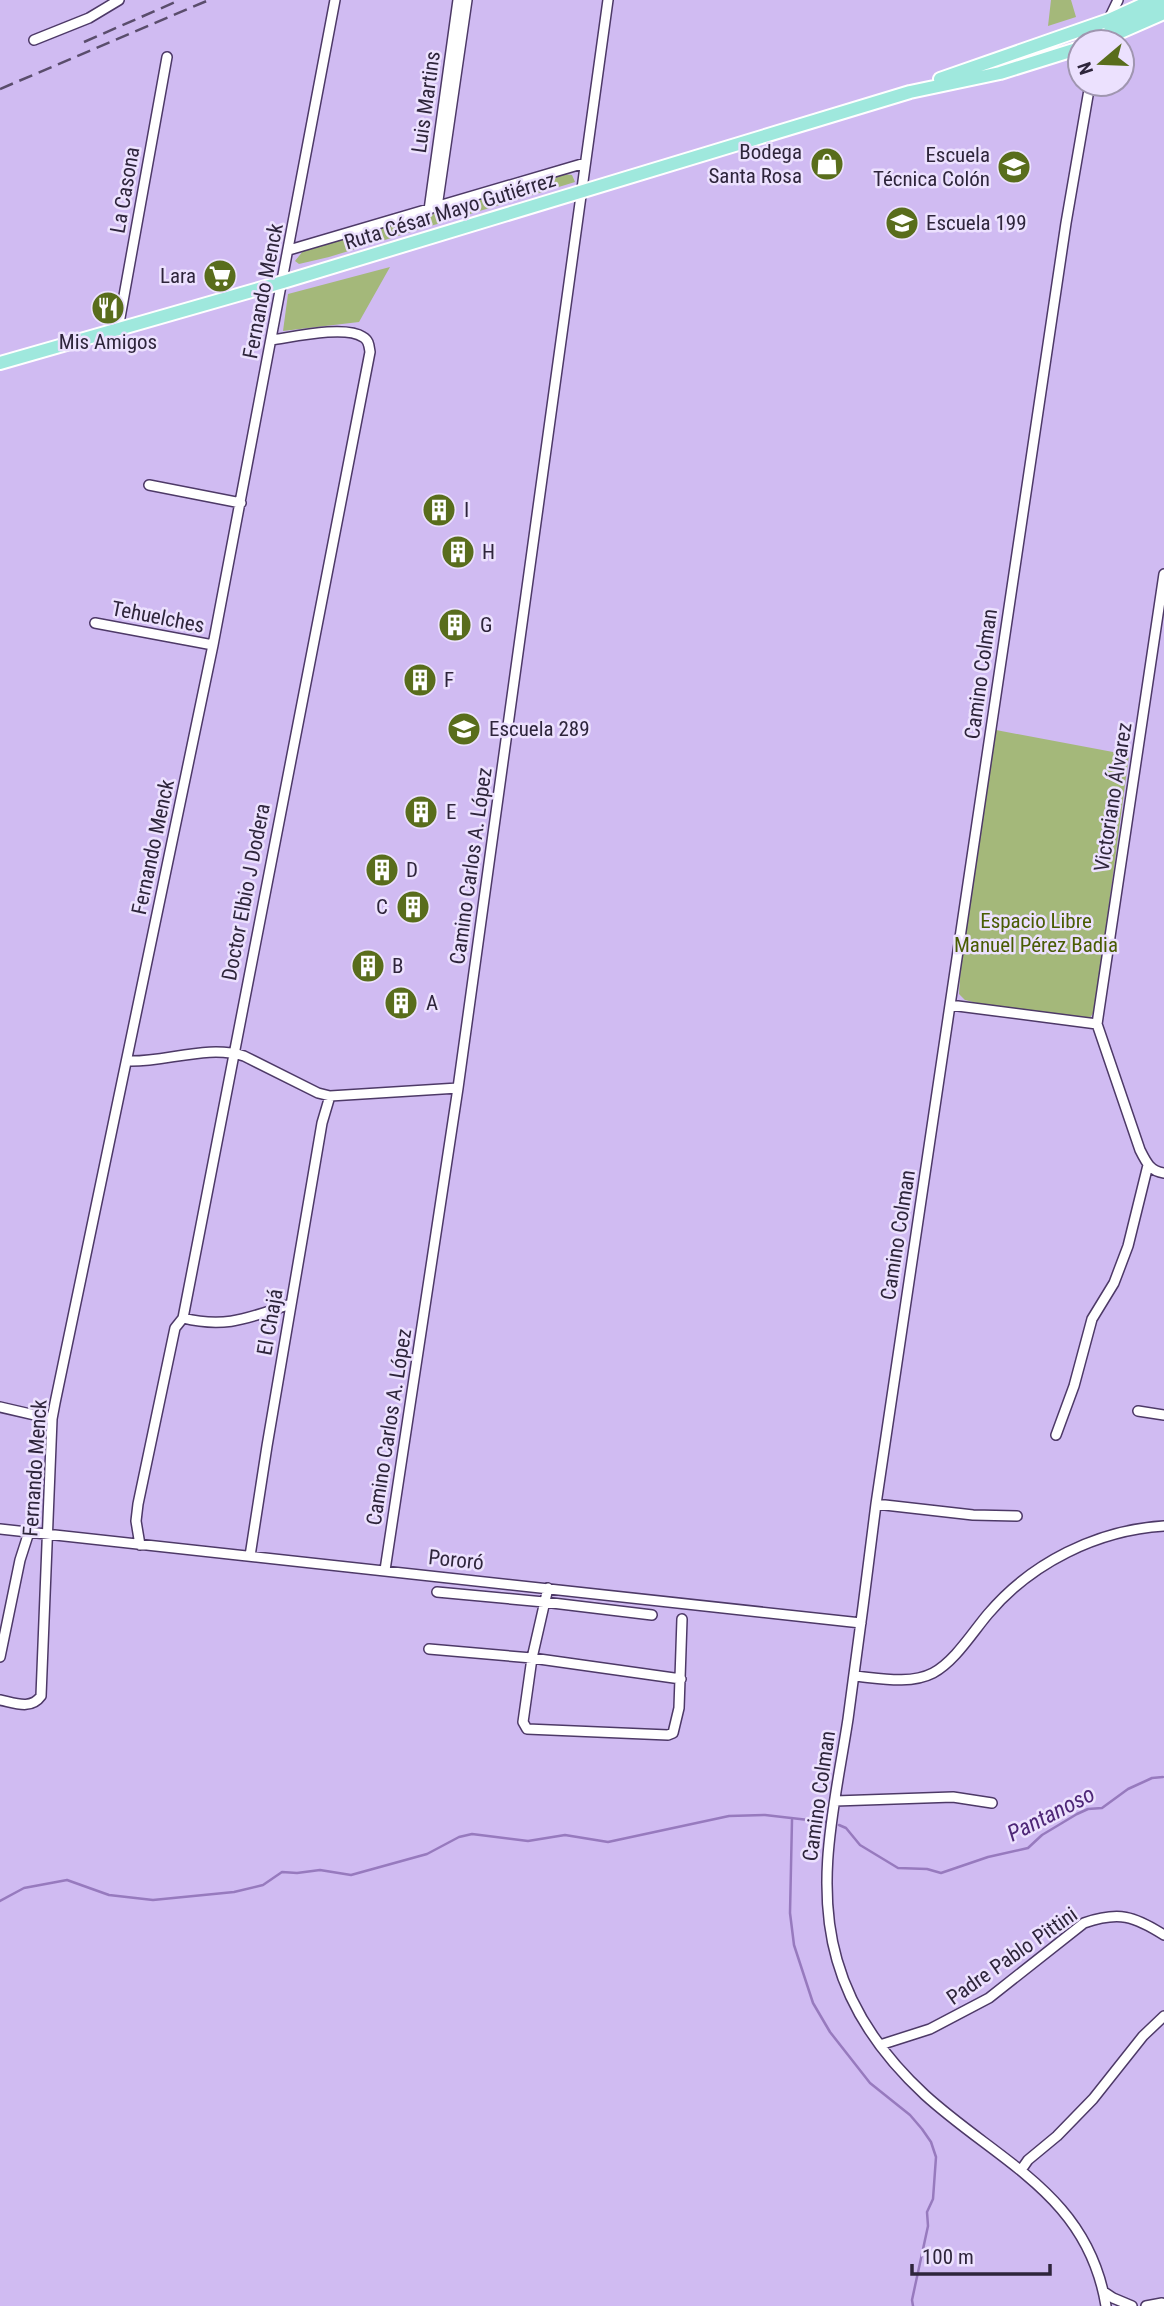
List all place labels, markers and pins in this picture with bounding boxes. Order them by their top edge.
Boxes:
place label: Bodega Santa Rosa [708,140,802,188]
place label: Escuela Técnica Colón [873,143,990,191]
shop icon: Bodega Santa Rosa [808,145,846,183]
school or university icon: Escuela Técnica Colón [995,148,1033,186]
school or university icon: Escuela 199 [883,204,921,242]
place label: Escuela 199 [926,211,1027,235]
supermarket icon: Lara [201,257,239,295]
place label: Lara [160,264,196,288]
restaurant icon: Mis Amigos [89,289,127,327]
place label: Mis Amigos [59,330,157,354]
building icon: I [420,491,458,529]
place label: I [464,498,469,522]
building icon: H [439,533,477,571]
place label: H [482,540,495,564]
building icon: G [436,606,474,644]
place label: G [480,613,492,637]
building icon: F [401,661,439,699]
place label: F [444,668,454,692]
school or university icon: Escuela 289 [445,710,483,748]
place label: Escuela 289 [489,717,590,741]
building icon: E [402,793,440,831]
place label: E [446,800,456,824]
building icon: D [363,851,401,889]
place label: D [406,858,418,882]
building icon: C [394,888,432,926]
place label: C [376,895,388,919]
building icon: B [349,947,387,985]
place label: B [392,954,403,978]
building icon: A [382,984,420,1022]
place label: A [426,991,438,1015]

